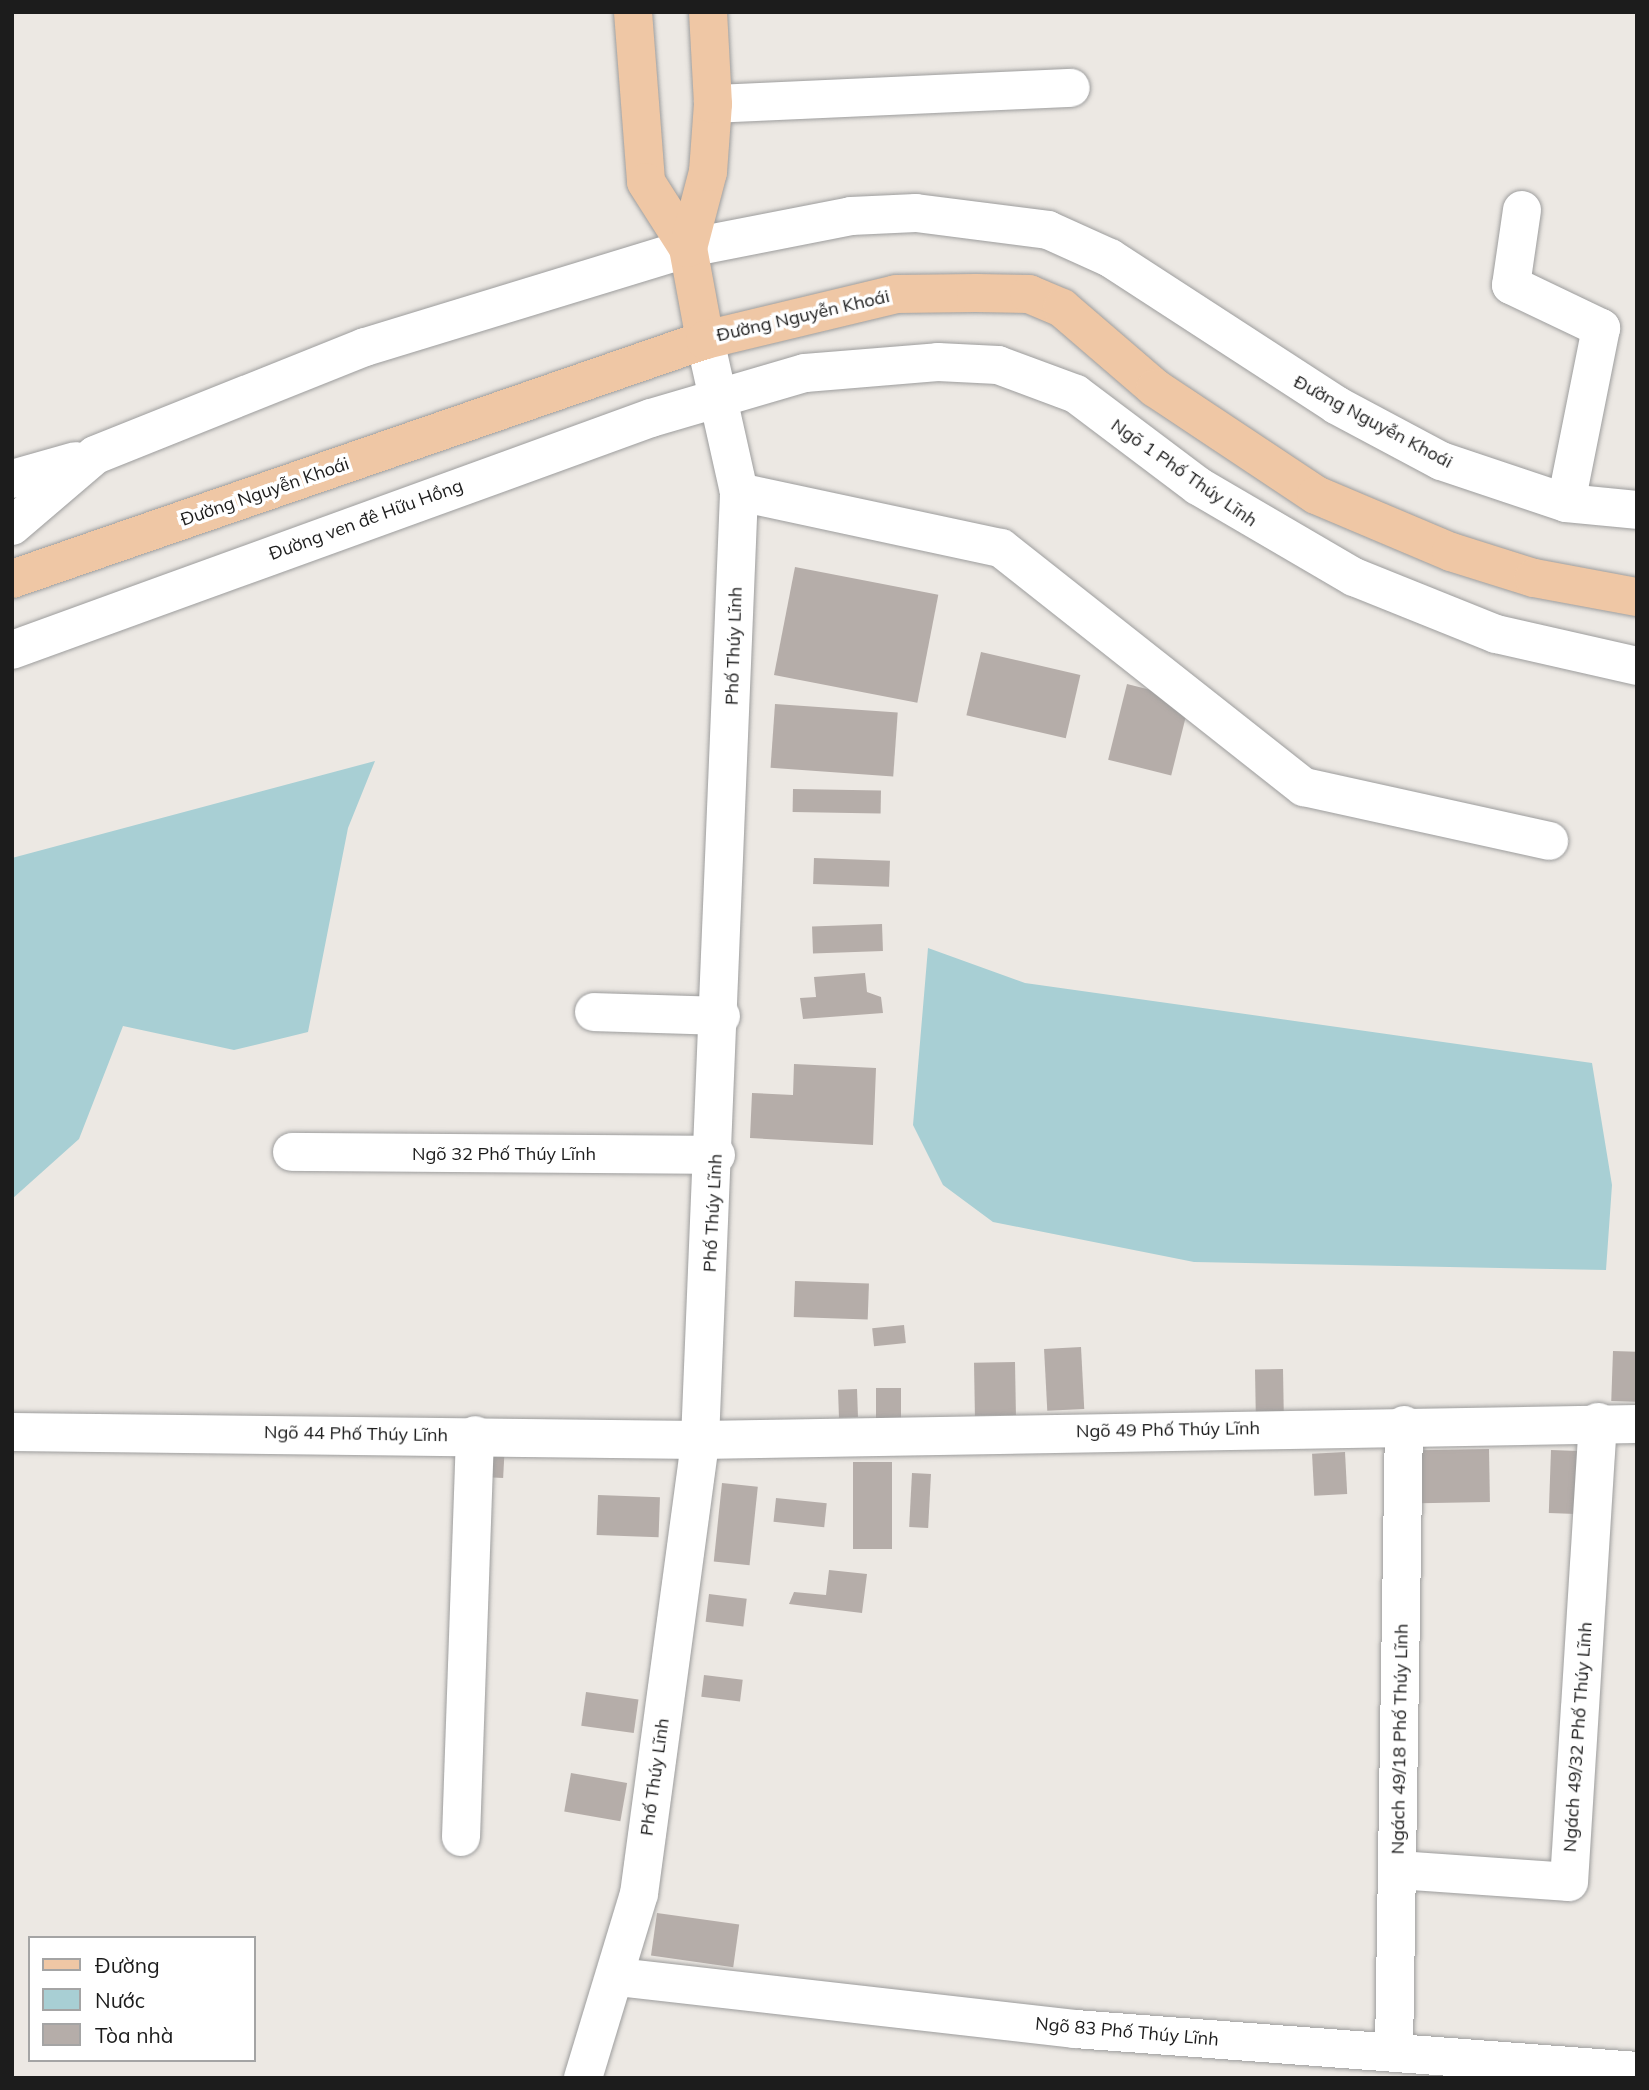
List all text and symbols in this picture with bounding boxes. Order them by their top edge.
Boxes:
street label: Đường Nguyễn Khoái [714,286,892,346]
street label: Đường Nguyễn Khoái [1290,371,1456,473]
street label: Ngõ 1 Phố Thúy Lĩnh [1107,414,1261,532]
street label: Đường Nguyễn Khoái [178,453,352,531]
street label: Đường ven đê Hữu Hồng [266,475,466,565]
street label: Phố Thúy Lĩnh [721,586,747,706]
street label: Ngõ 32 Phố Thúy Lĩnh [412,1143,596,1165]
street label: Phố Thúy Lĩnh [699,1153,727,1273]
street label: Ngõ 49 Phố Thúy Lĩnh [1076,1418,1260,1442]
street label: Ngõ 44 Phố Thúy Lĩnh [264,1422,448,1446]
street label: Ngách 49/32 Phố Thúy Lĩnh [1559,1621,1597,1853]
street label: Ngách 49/18 Phố Thúy Lĩnh [1387,1623,1413,1855]
street label: Phố Thúy Lĩnh [636,1717,674,1837]
legend [28,1936,256,2062]
text: Đường [95,1952,160,1978]
text: Nước [95,1987,145,2013]
street label: Ngõ 83 Phố Thúy Lĩnh [1034,2013,1220,2051]
text: Tòa nhà [95,2022,173,2048]

